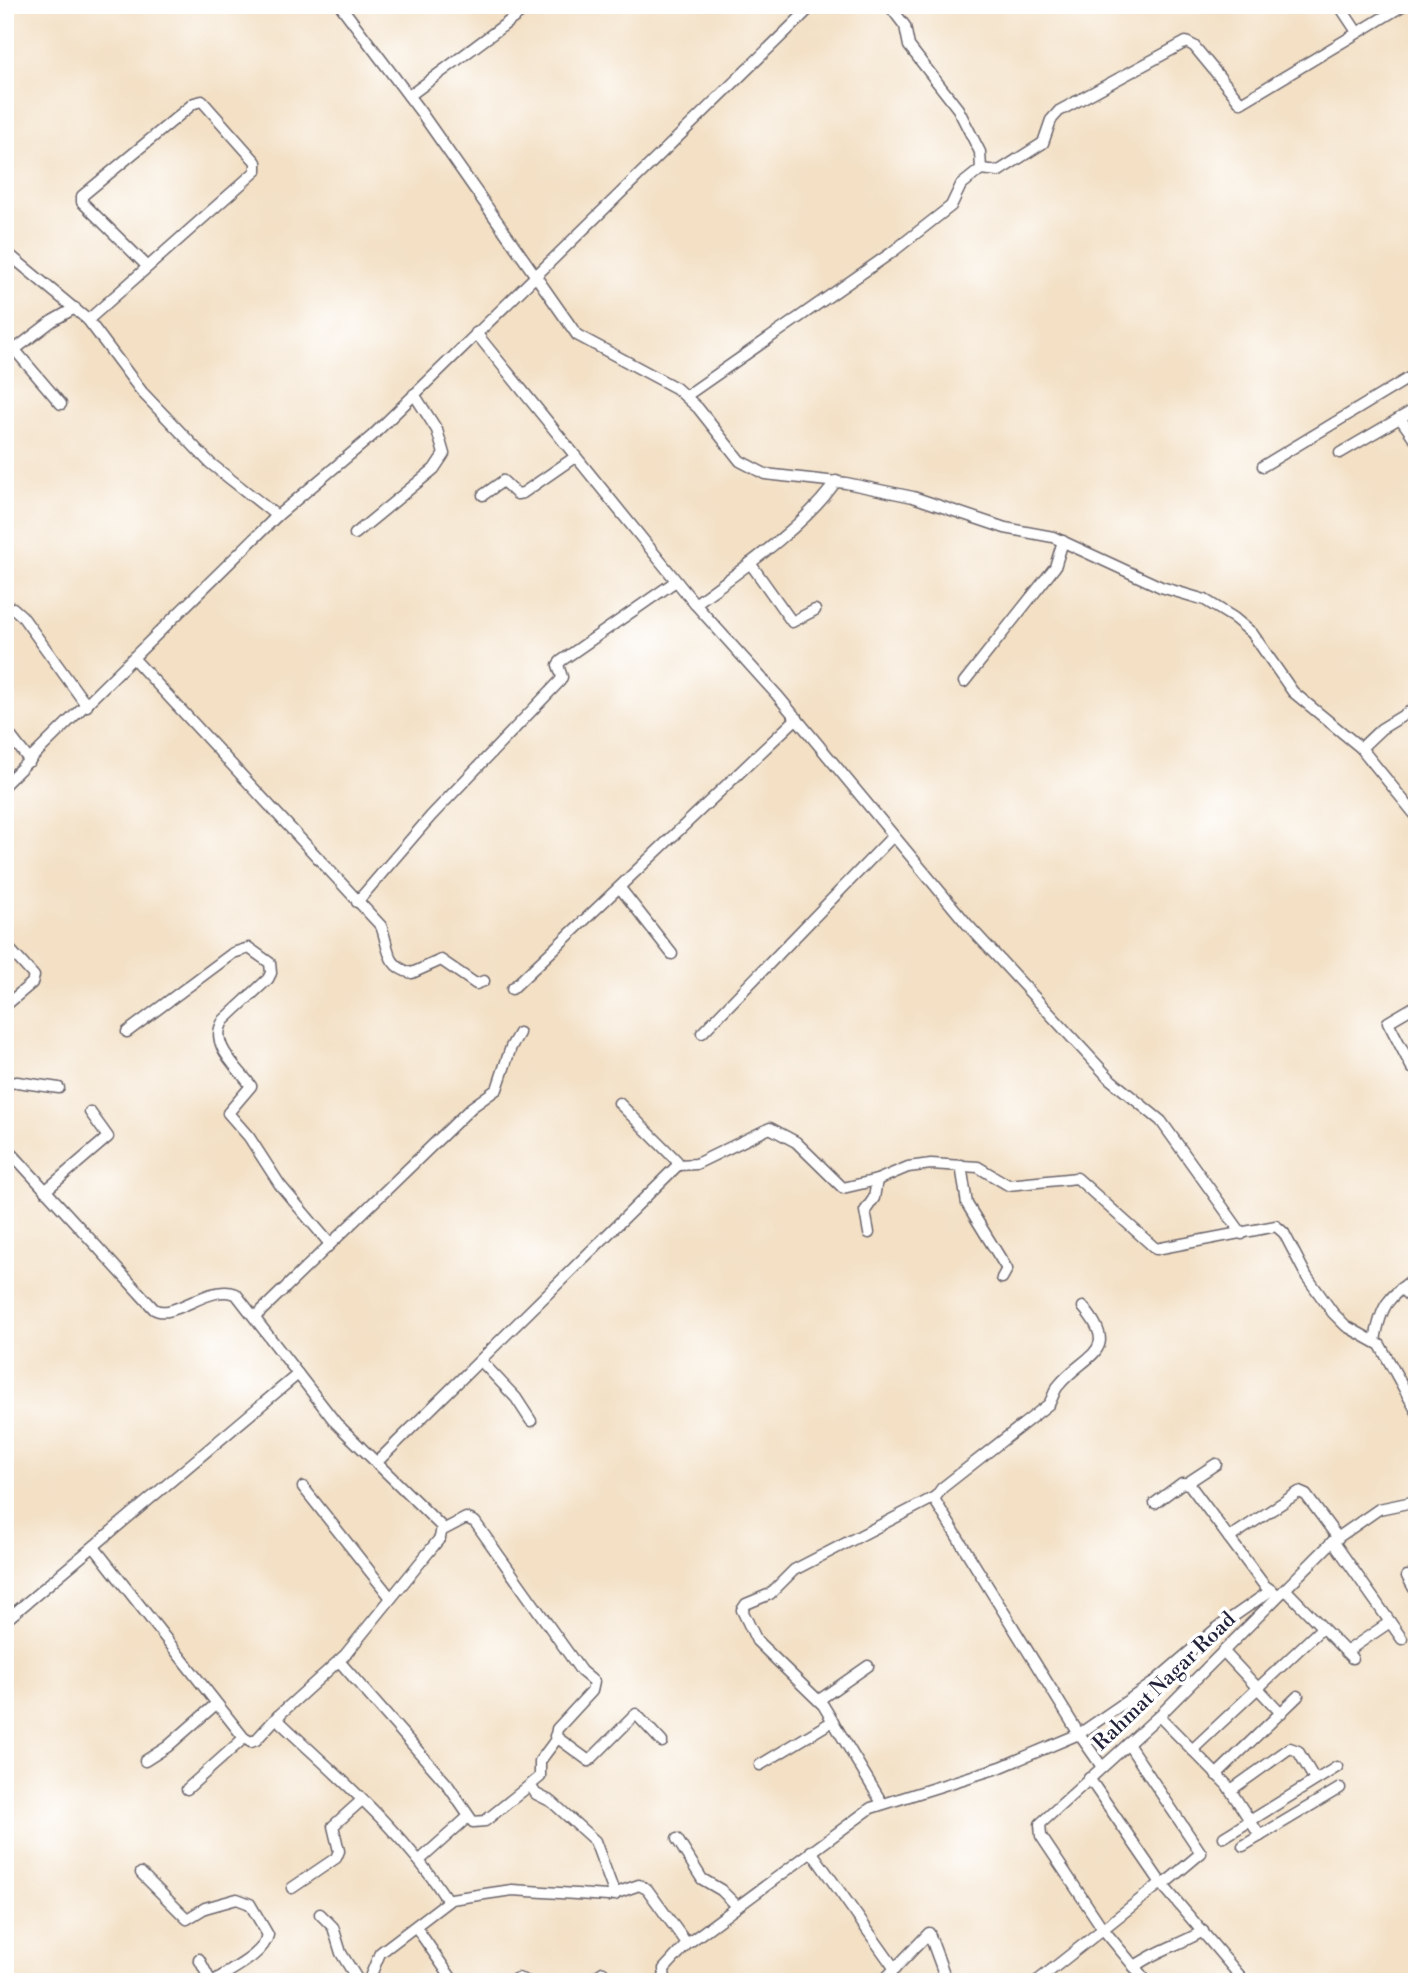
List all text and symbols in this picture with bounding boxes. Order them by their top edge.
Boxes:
street label: Rahmat Nagar Road [1088,1607,1242,1757]

